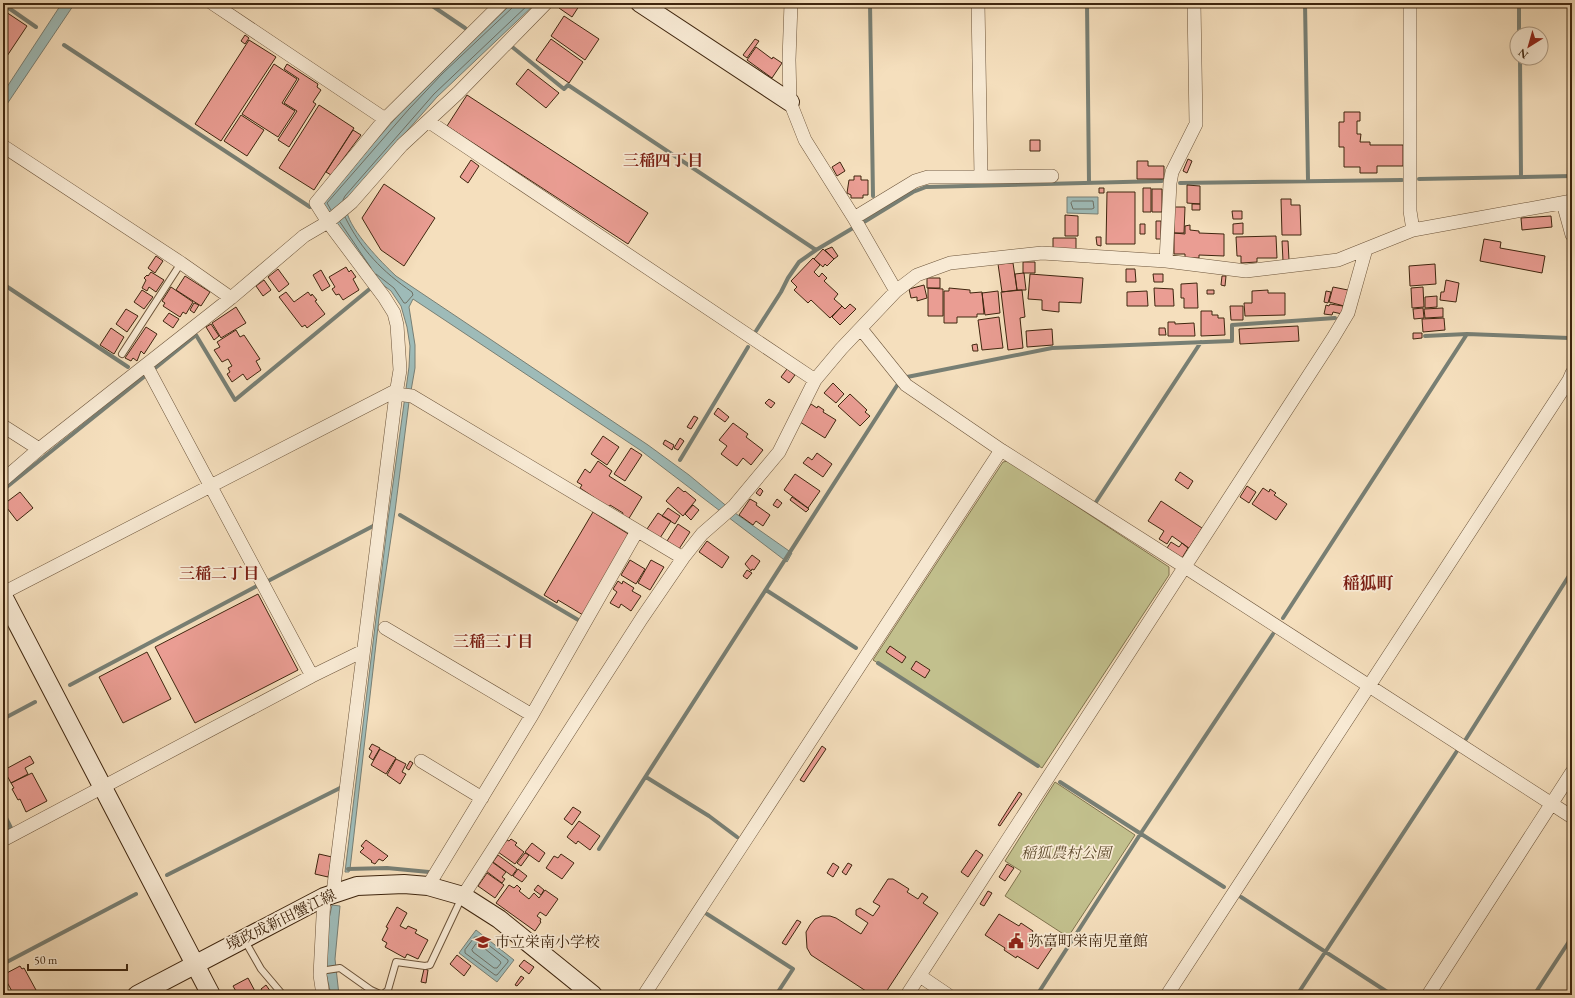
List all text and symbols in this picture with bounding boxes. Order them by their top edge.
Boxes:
north arrow [1509,26,1549,66]
text: N [1515,46,1531,62]
district label: 三稲四丁目 [623,150,703,171]
district label: 三稲二丁目 [179,563,259,584]
district label: 稲狐町 [1343,572,1394,594]
district label: 三稲三丁目 [453,631,533,652]
park label: 稲狐農村公園 [1021,843,1114,862]
street label: 境政成新田蟹江線 [223,885,339,954]
place label: 弥富町栄南児童館 [1028,931,1148,950]
place label: 市立栄南小学校 [495,932,600,951]
public building icon: 弥富町栄南児童館 [1007,932,1025,950]
school or university icon: 市立栄南小学校 [474,933,492,951]
scale bar [28,946,127,972]
text: 50 m [34,952,58,968]

